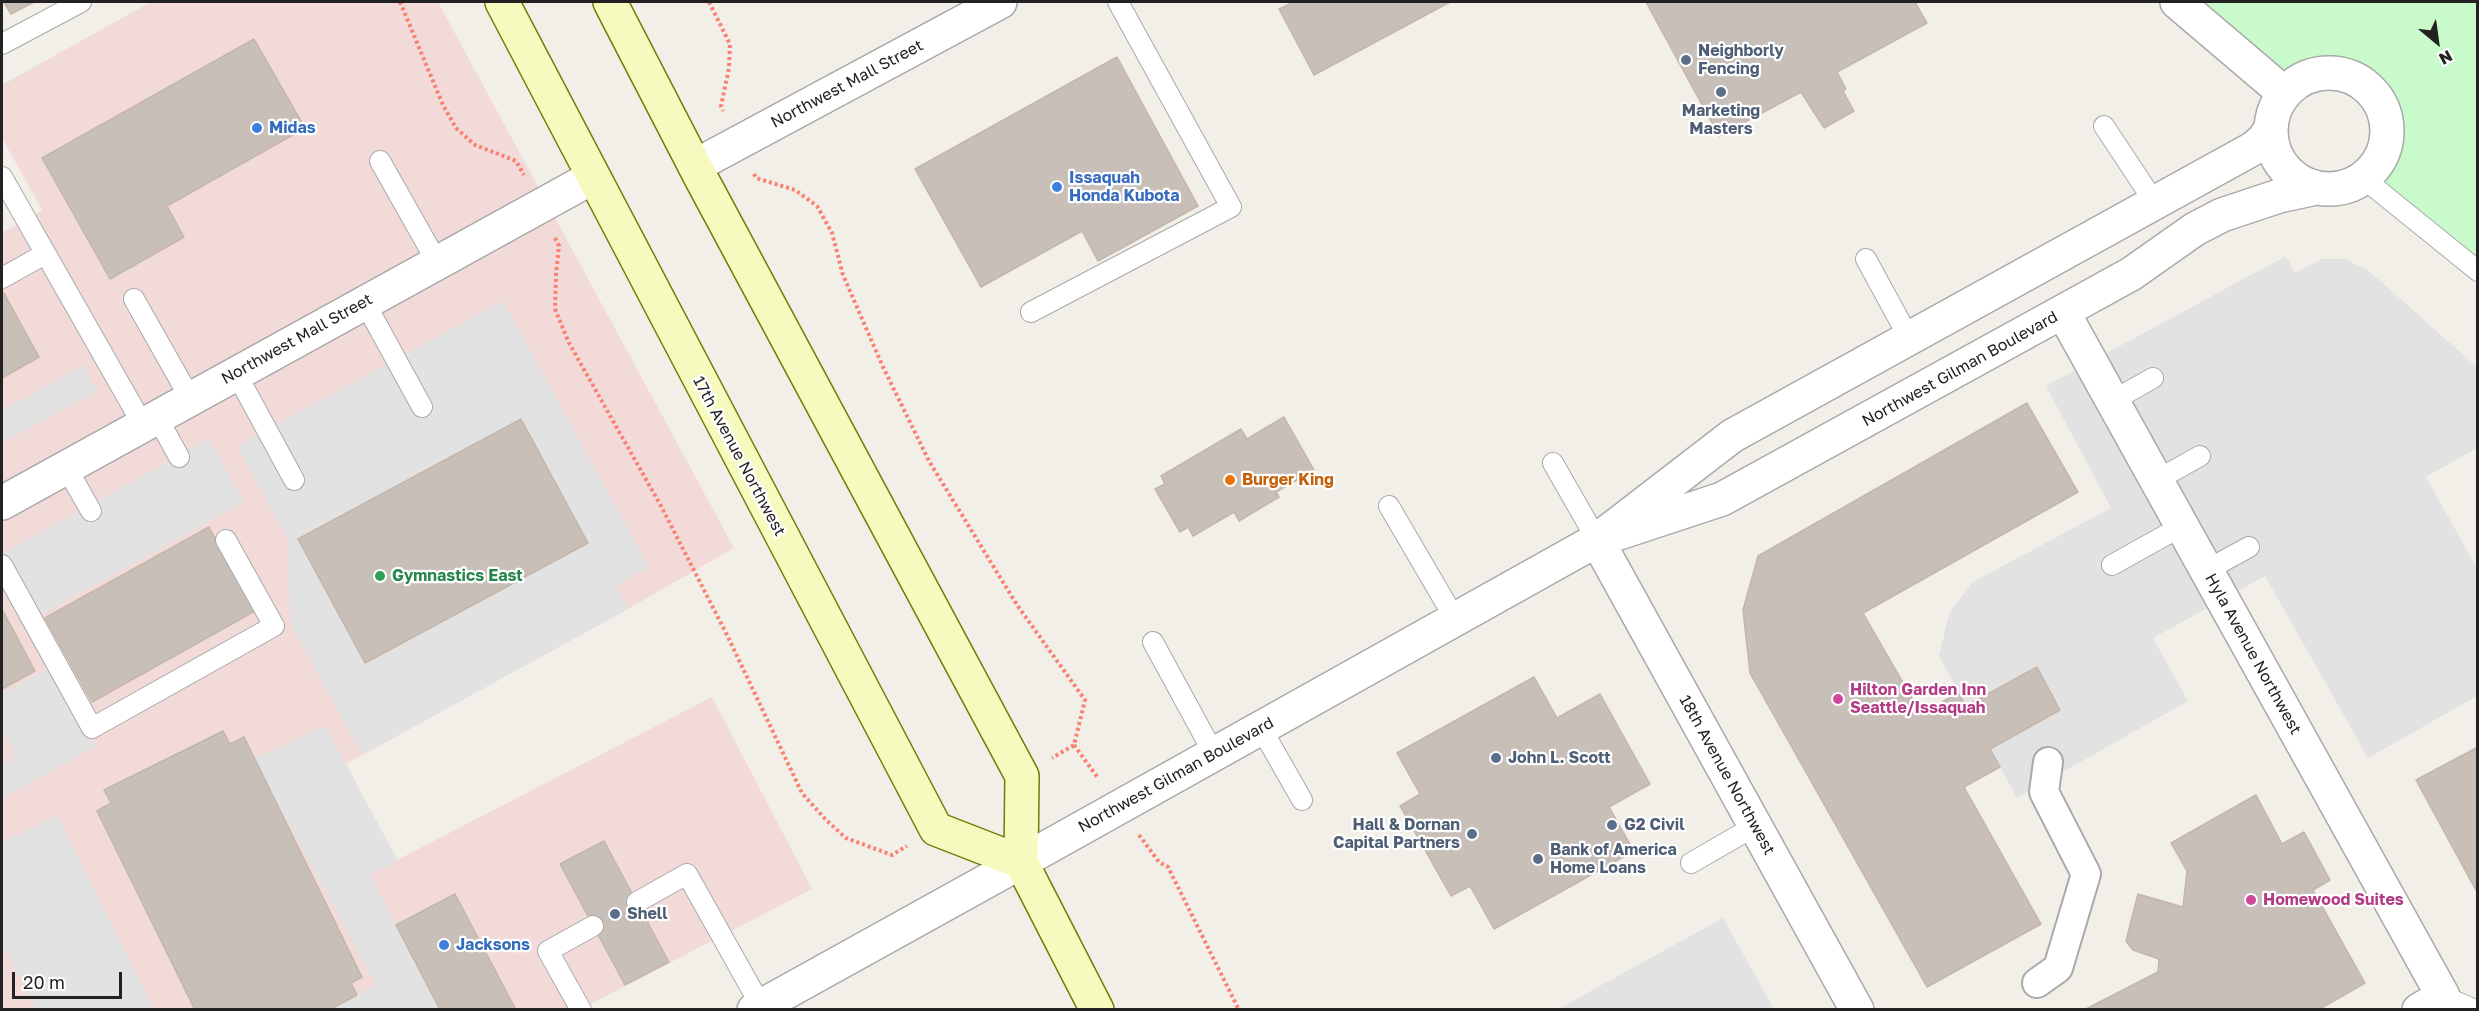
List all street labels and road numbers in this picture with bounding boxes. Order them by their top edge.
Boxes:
street label: Northwest Mall Street [768,36,926,132]
street label: Northwest Mall Street [218,289,376,389]
street label: Northwest Gilman Boulevard [1859,307,2061,431]
street label: 17th Avenue Northwest [689,373,789,539]
street label: Hyla Avenue Northwest [2201,570,2305,738]
street label: 18th Avenue Northwest [1675,692,1779,858]
street label: Northwest Gilman Boulevard [1075,713,1277,837]

